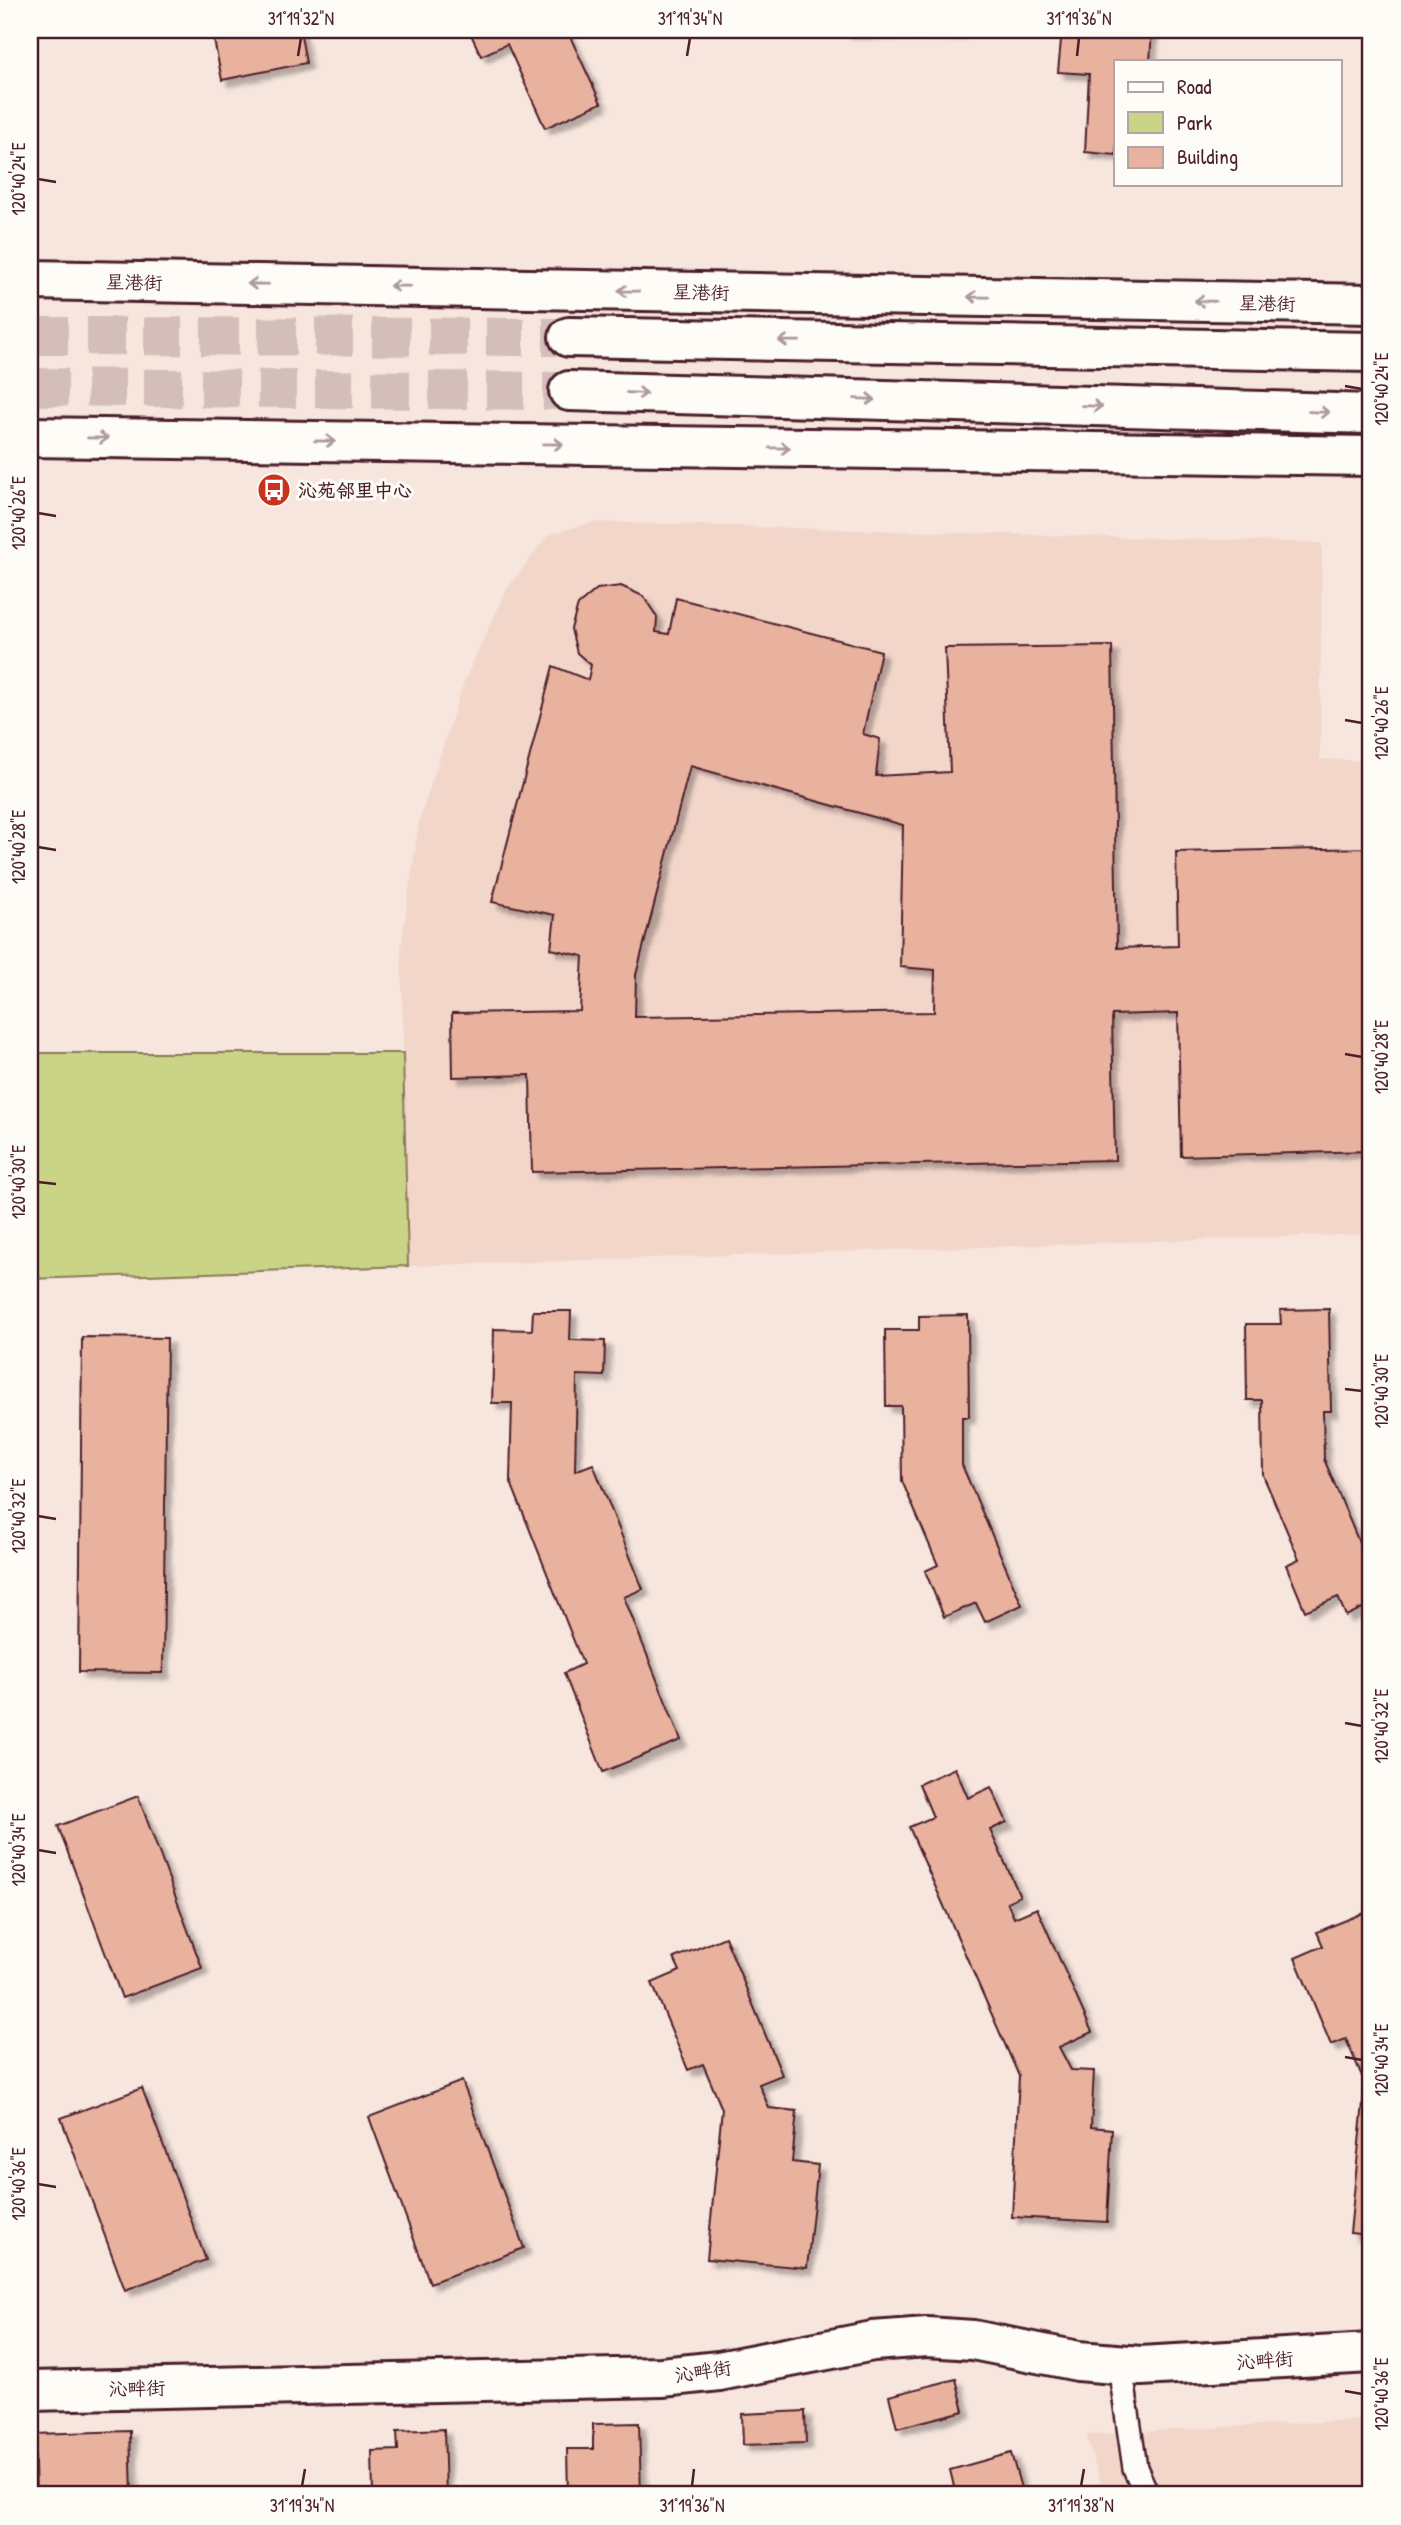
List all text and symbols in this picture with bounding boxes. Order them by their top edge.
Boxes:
text: 31°19'32"N [268,6,334,31]
text: 31°19'34"N [658,6,722,31]
text: 31°19'36"N [1046,6,1112,31]
legend [1114,60,1342,186]
text: Road [1177,72,1211,101]
text: Park [1177,108,1212,137]
text: 120°40'24"E [6,142,31,216]
text: Building [1177,142,1238,171]
street label: 星港街 [105,269,163,295]
one-way arrow [246,277,269,291]
street label: 星港街 [672,279,730,305]
one-way arrow [389,280,412,293]
one-way arrow [616,284,639,297]
one-way arrow [966,290,989,304]
street label: 星港街 [1238,290,1296,316]
one-way arrow [1194,295,1217,308]
one-way arrow [777,334,800,348]
text: 120°40'24"E [1369,352,1394,426]
one-way arrow [625,386,648,399]
one-way arrow [853,393,876,406]
one-way arrow [1080,399,1103,412]
one-way arrow [1308,406,1331,419]
one-way arrow [86,431,109,444]
one-way arrow [314,434,337,448]
one-way arrow [541,438,564,451]
one-way arrow [769,441,792,454]
bus stop icon: 沁苑邻里中心 [255,471,293,509]
text: 120°40'26"E [6,476,31,550]
place label: 沁苑邻里中心 [298,477,412,503]
text: 120°40'26"E [1369,686,1394,760]
text: 120°40'28"E [6,810,31,884]
text: 120°40'28"E [1369,1020,1394,1094]
text: 120°40'30"E [6,1145,31,1219]
text: 120°40'30"E [1369,1354,1394,1428]
text: 120°40'32"E [6,1479,31,1553]
text: 120°40'32"E [1369,1689,1394,1763]
text: 120°40'34"E [6,1813,31,1887]
text: 120°40'34"E [1369,2023,1394,2097]
text: 120°40'36"E [6,2147,31,2221]
street label: 沁畔街 [1236,2345,1294,2375]
street label: 沁畔街 [673,2354,733,2388]
text: 120°40'36"E [1369,2357,1394,2431]
street label: 沁畔街 [108,2375,166,2401]
text: 31°19'34"N [270,2493,334,2518]
text: 31°19'36"N [659,2493,725,2518]
text: 31°19'38"N [1048,2493,1114,2518]

